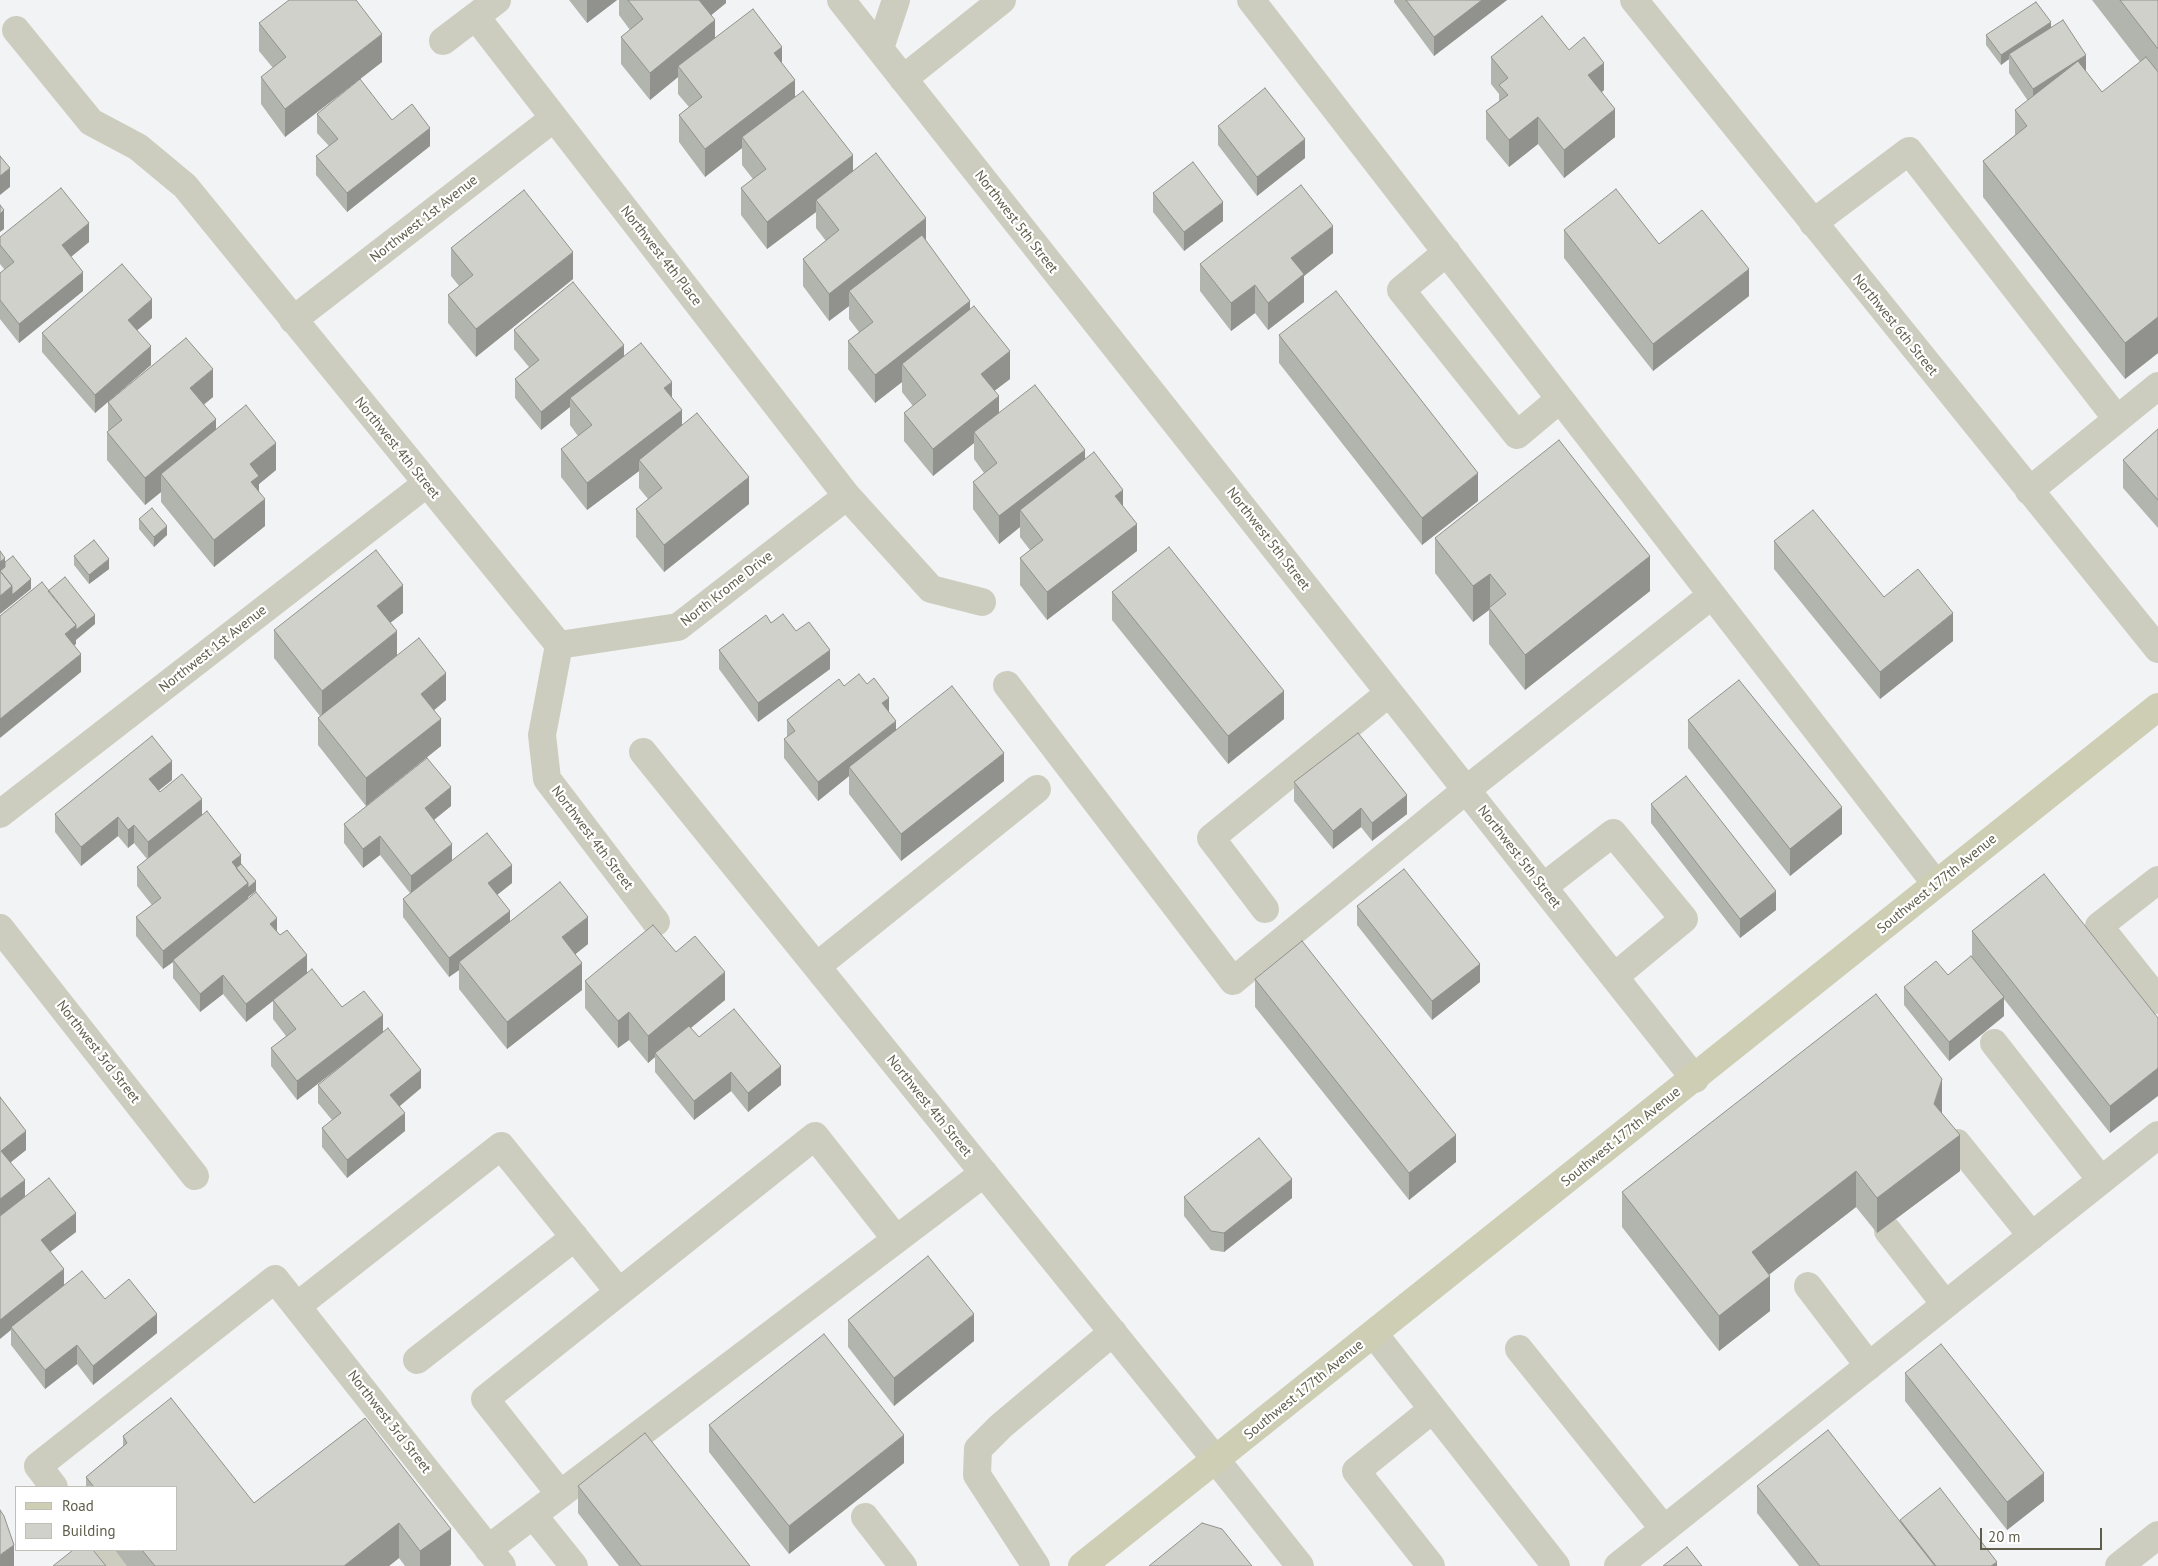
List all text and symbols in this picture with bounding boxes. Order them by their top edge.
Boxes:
street label: Northwest 5th Street [971,167,1061,277]
street label: Northwest 1st Avenue [367,172,481,266]
street label: Northwest 4th Place [617,203,705,309]
street label: Northwest 6th Street [1849,271,1941,379]
street label: Northwest 4th Street [351,394,443,502]
street label: Northwest 5th Street [1223,484,1313,594]
street label: North Krome Drive [678,548,776,630]
street label: Northwest 1st Avenue [156,602,270,696]
street label: Northwest 4th Street [547,783,637,893]
street label: Northwest 5th Street [1474,802,1564,912]
street label: Southwest 177th Avenue [1874,831,2000,937]
street label: Northwest 3rd Street [53,997,143,1107]
street label: Northwest 4th Street [883,1052,975,1160]
street label: Southwest 177th Avenue [1558,1084,1684,1190]
street label: Southwest 177th Avenue [1241,1337,1367,1443]
street label: Northwest 3rd Street [344,1367,434,1477]
legend [15,1486,178,1551]
text: Road [62,1496,94,1515]
scale bar [1983,1518,2106,1550]
text: Building [62,1521,116,1540]
text: 20 m [1988,1527,2021,1546]

